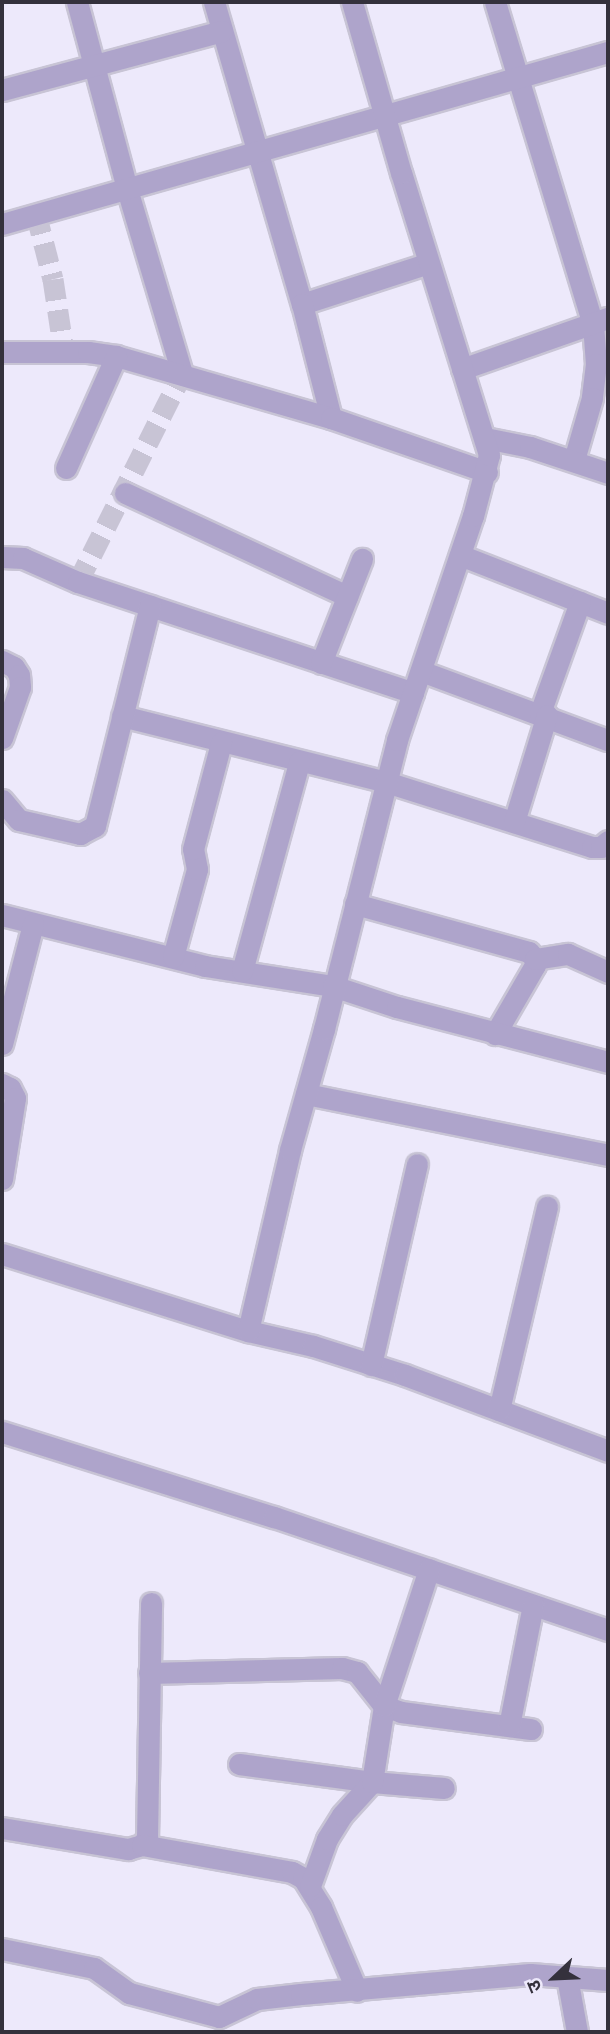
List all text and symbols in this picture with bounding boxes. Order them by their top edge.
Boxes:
north arrow [519,1943,589,2013]
text: उ [520,1976,549,1997]

